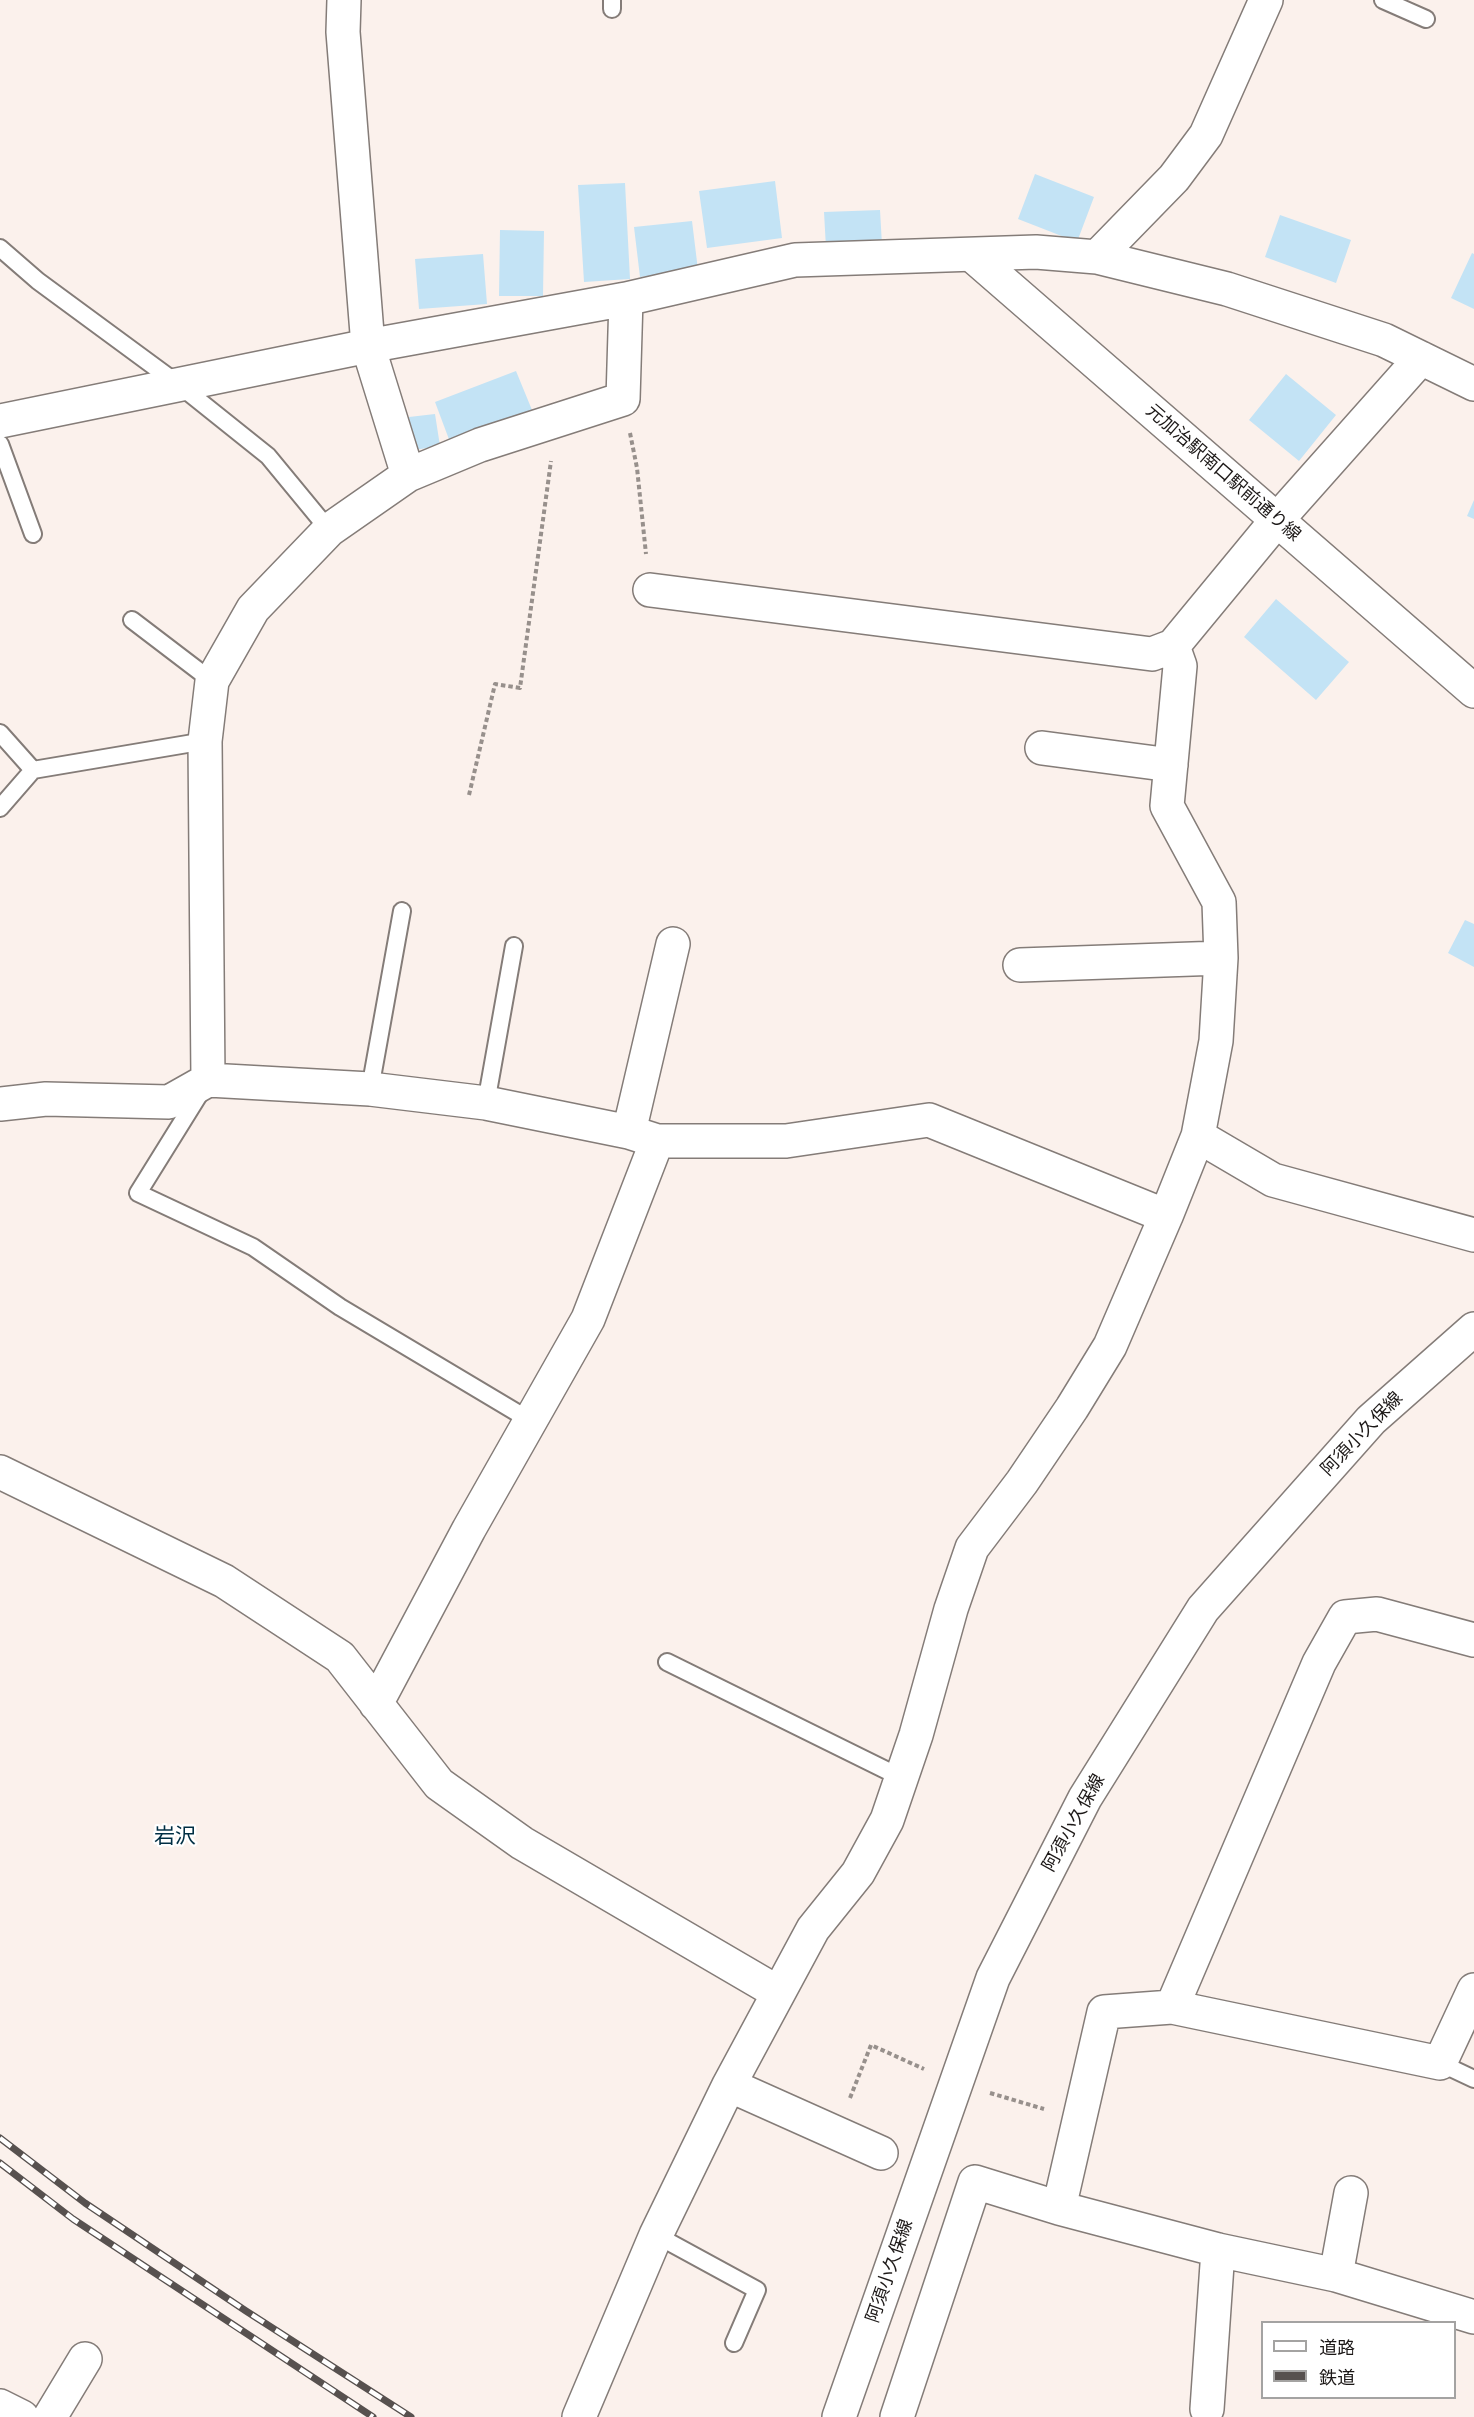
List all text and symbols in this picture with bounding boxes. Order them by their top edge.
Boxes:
street label: 元加治駅南口駅前通り線 [1141,400,1305,546]
street label: 阿須小久保線 [1317,1388,1407,1480]
street label: 阿須小久保線 [1038,1771,1110,1875]
district label: 岩沢 [154,1824,196,1850]
street label: 阿須小久保線 [862,2216,918,2326]
legend [1261,2321,1456,2399]
text: 道路 [1319,2335,1355,2359]
text: 鉄道 [1319,2365,1355,2389]

